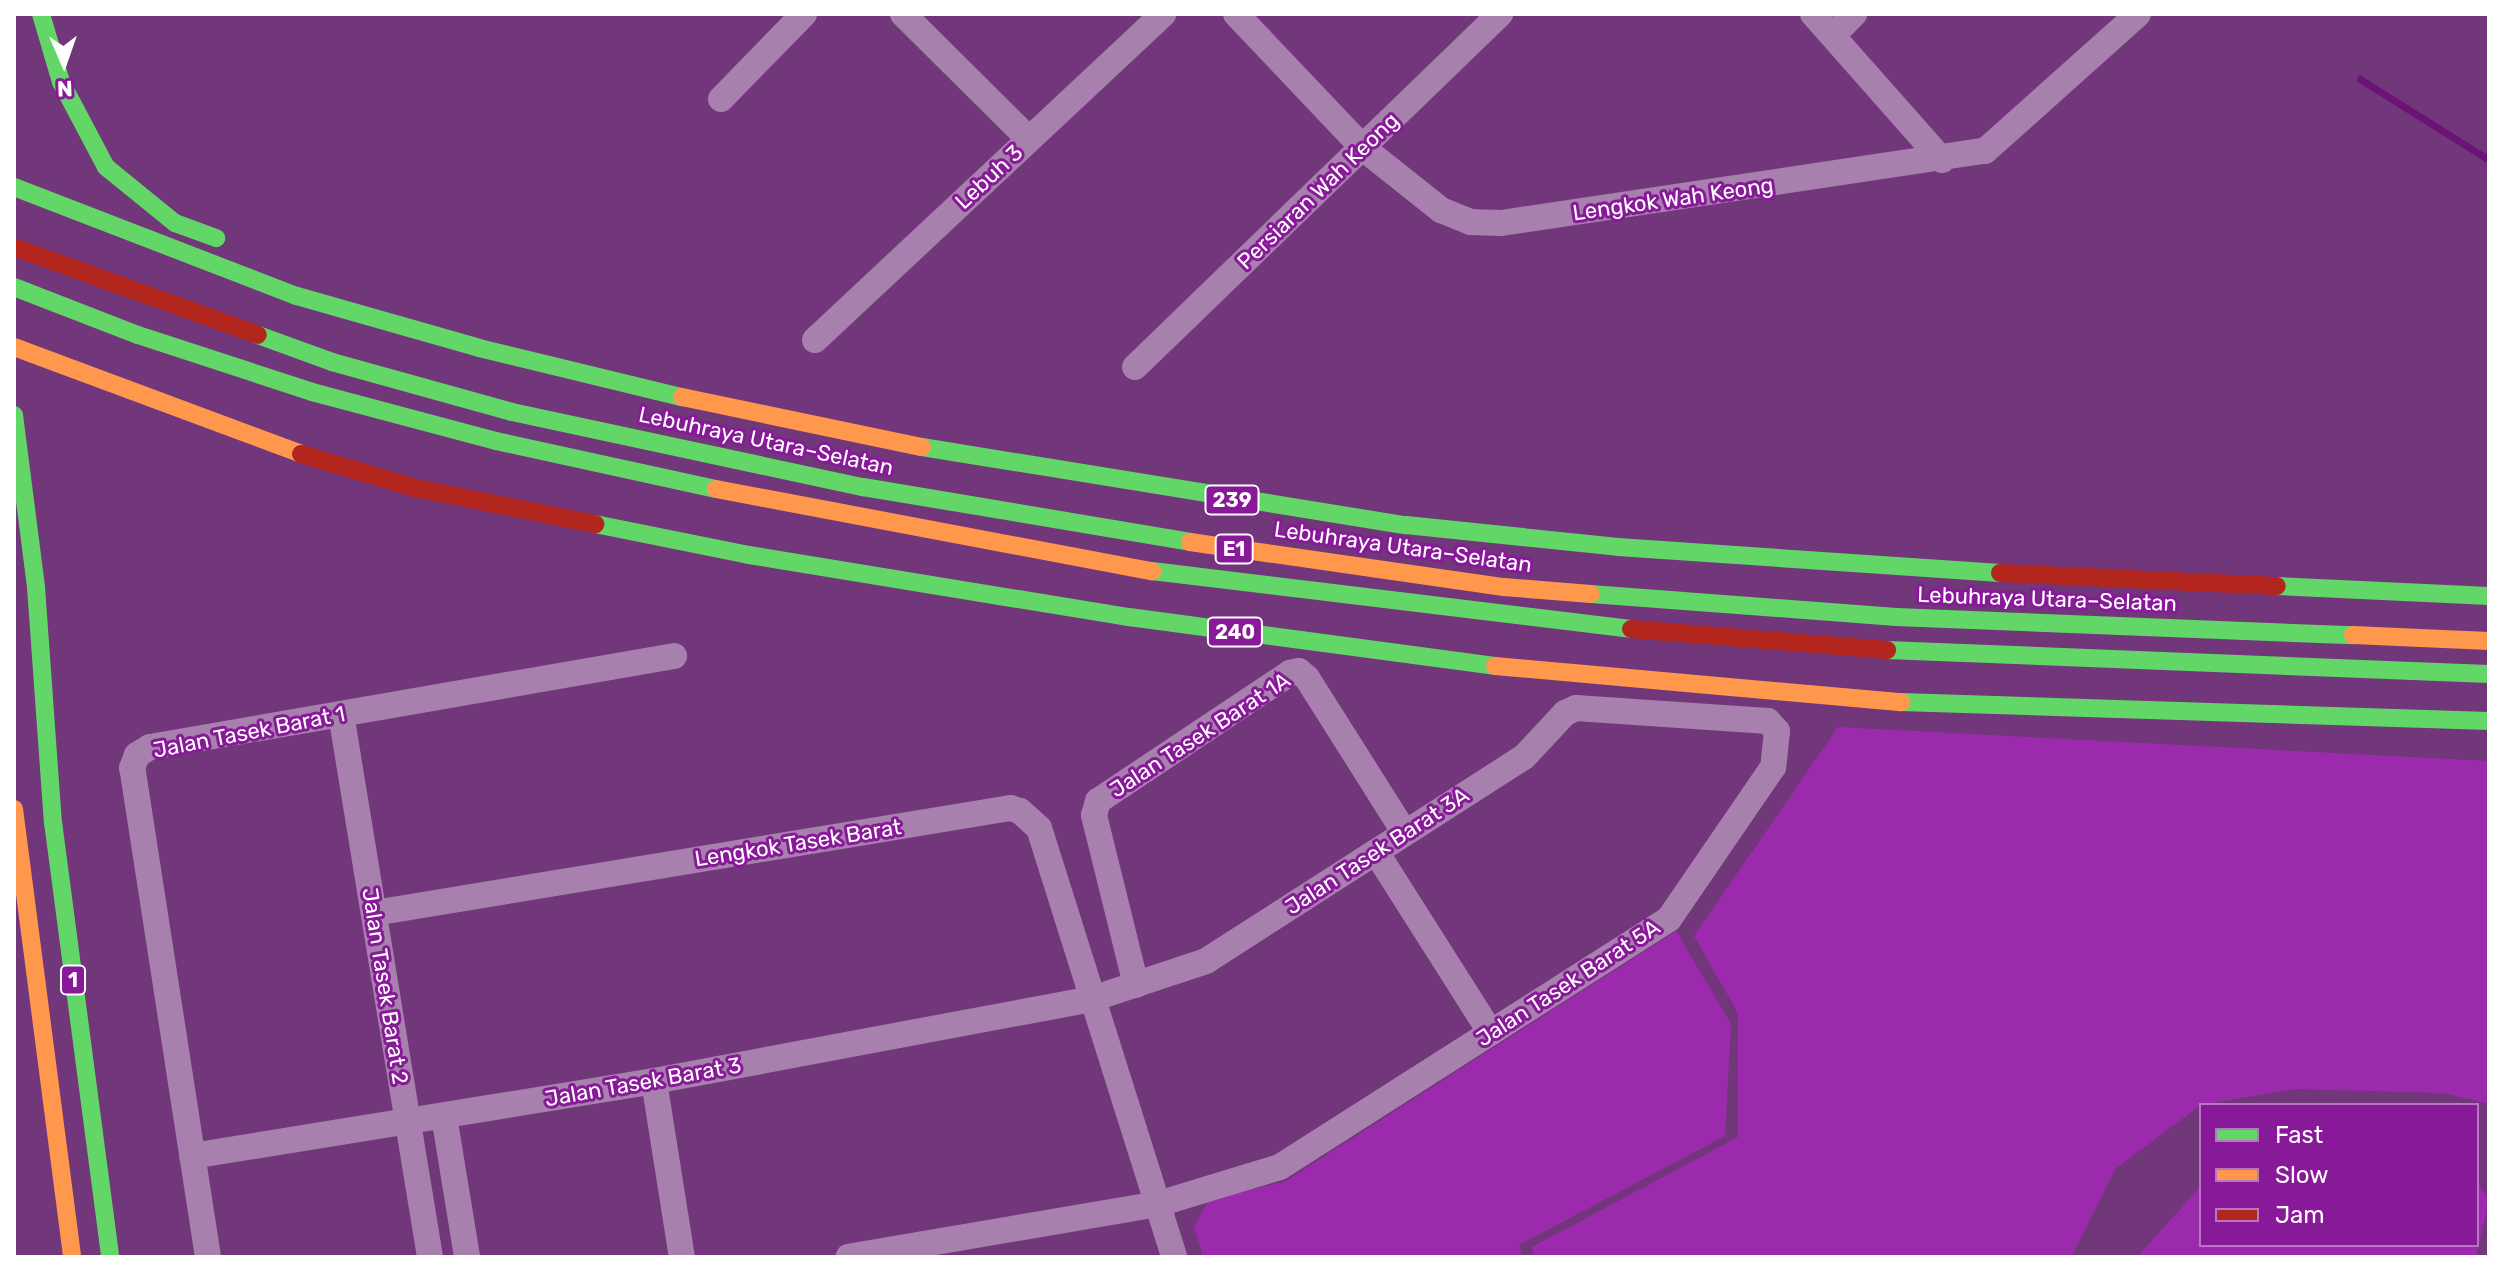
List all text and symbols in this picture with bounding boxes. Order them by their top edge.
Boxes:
north arrow [24,24,104,104]
text: N [56,75,73,102]
street label: Persiaran Wah Keong [1232,107,1404,275]
street label: Lebuh 3 [950,139,1028,215]
street label: Lengkok Wah Keong [1571,172,1775,226]
street label: Lebuhraya Utara–Selatan [636,401,896,481]
road number: 239 [1204,484,1260,516]
street label: Lebuhraya Utara–Selatan [1273,516,1533,578]
road number: E1 [1214,533,1254,565]
street label: Lebuhraya Utara–Selatan [1917,581,2177,617]
road number: 240 [1205,616,1265,648]
street label: Jalan Tasek Barat 1A [1105,667,1295,803]
street label: Jalan Tasek Barat 1 [150,700,348,764]
street label: Jalan Tasek Barat 3A [1280,782,1474,920]
street label: Lengkok Tasek Barat [692,814,904,872]
street label: Jalan Tasek Barat 2 [356,886,414,1086]
street label: Jalan Tasek Barat 5A [1471,914,1665,1052]
road number: 1 [59,964,87,996]
street label: Jalan Tasek Barat 3 [542,1052,744,1112]
legend [2199,1103,2479,1247]
text: Fast [2275,1121,2323,1149]
text: Slow [2275,1161,2328,1189]
text: Jam [2275,1201,2325,1229]

